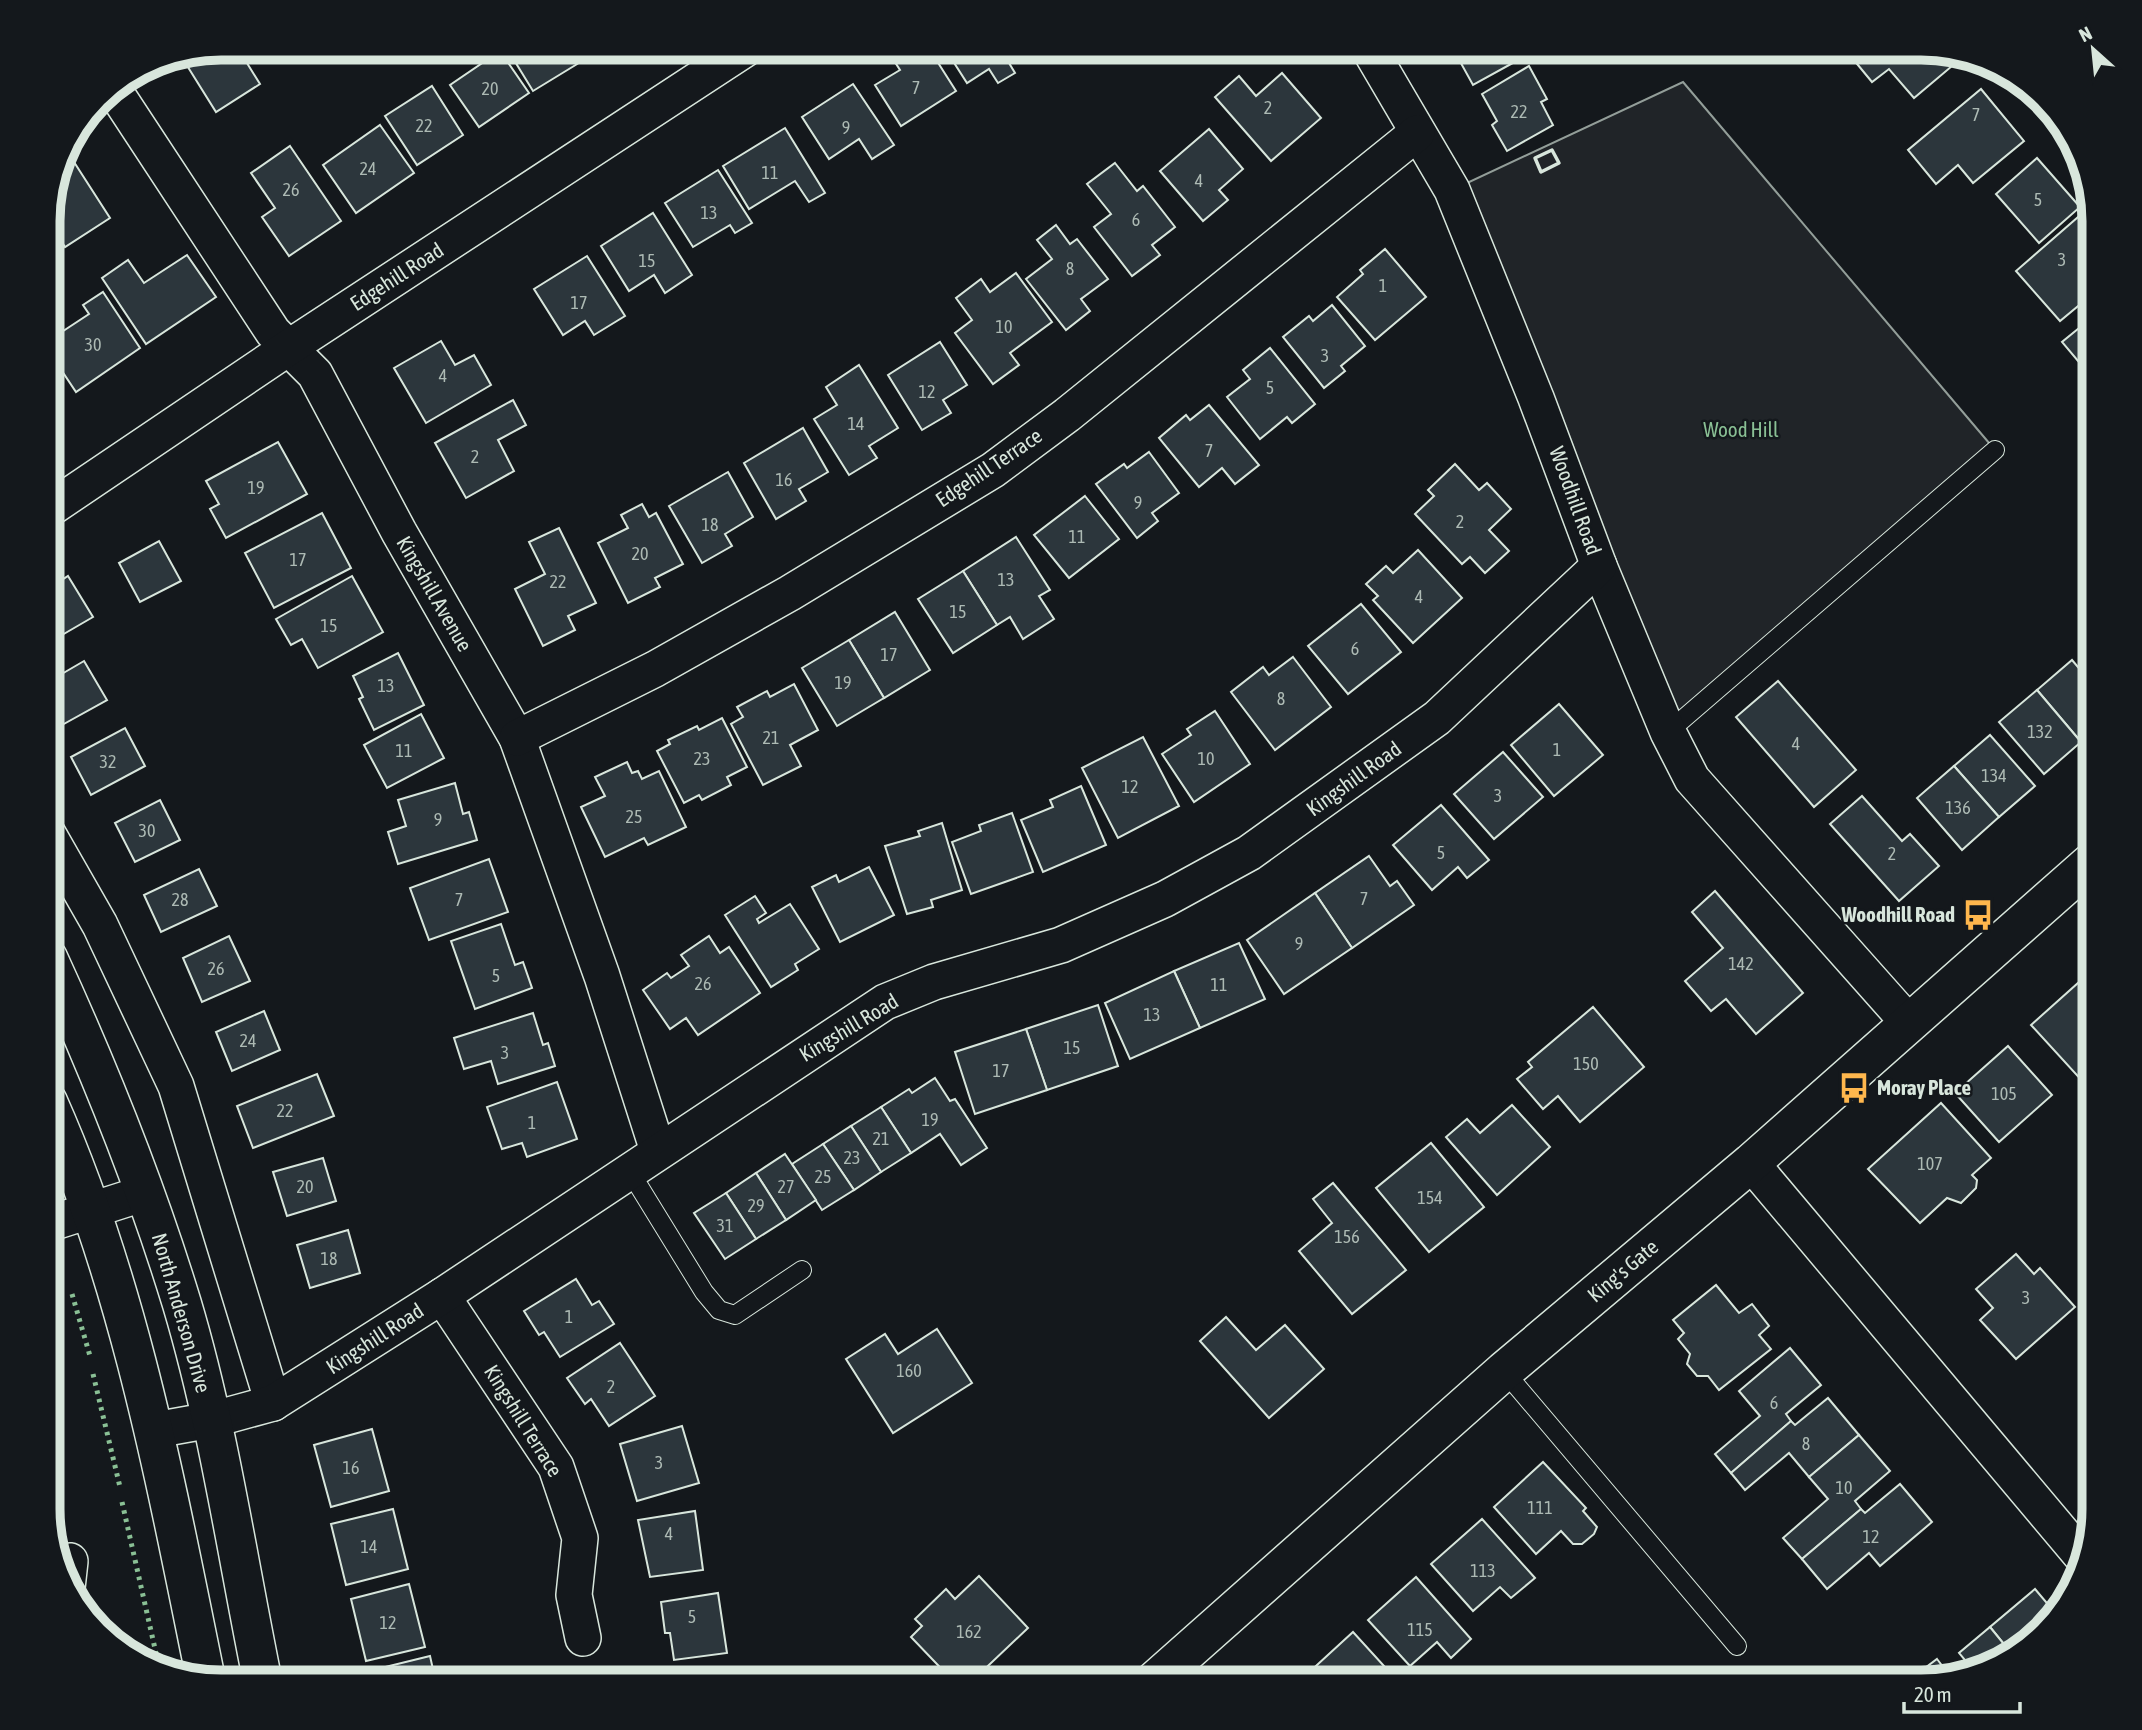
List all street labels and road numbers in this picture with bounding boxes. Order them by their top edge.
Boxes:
street label: Edgehill Road [345,237,448,315]
street label: Edgehill Terrace [931,423,1046,511]
street label: Woodhill Road [1545,443,1607,558]
street label: Kingshill Avenue [392,532,477,655]
street label: Kingshill Road [1302,736,1405,820]
street label: Kingshill Road [795,988,902,1066]
street label: North Anderson Drive [148,1230,216,1395]
street label: King's Gate [1582,1234,1662,1307]
street label: Kingshill Road [321,1298,427,1378]
street label: Kingshill Terrace [480,1360,568,1481]

